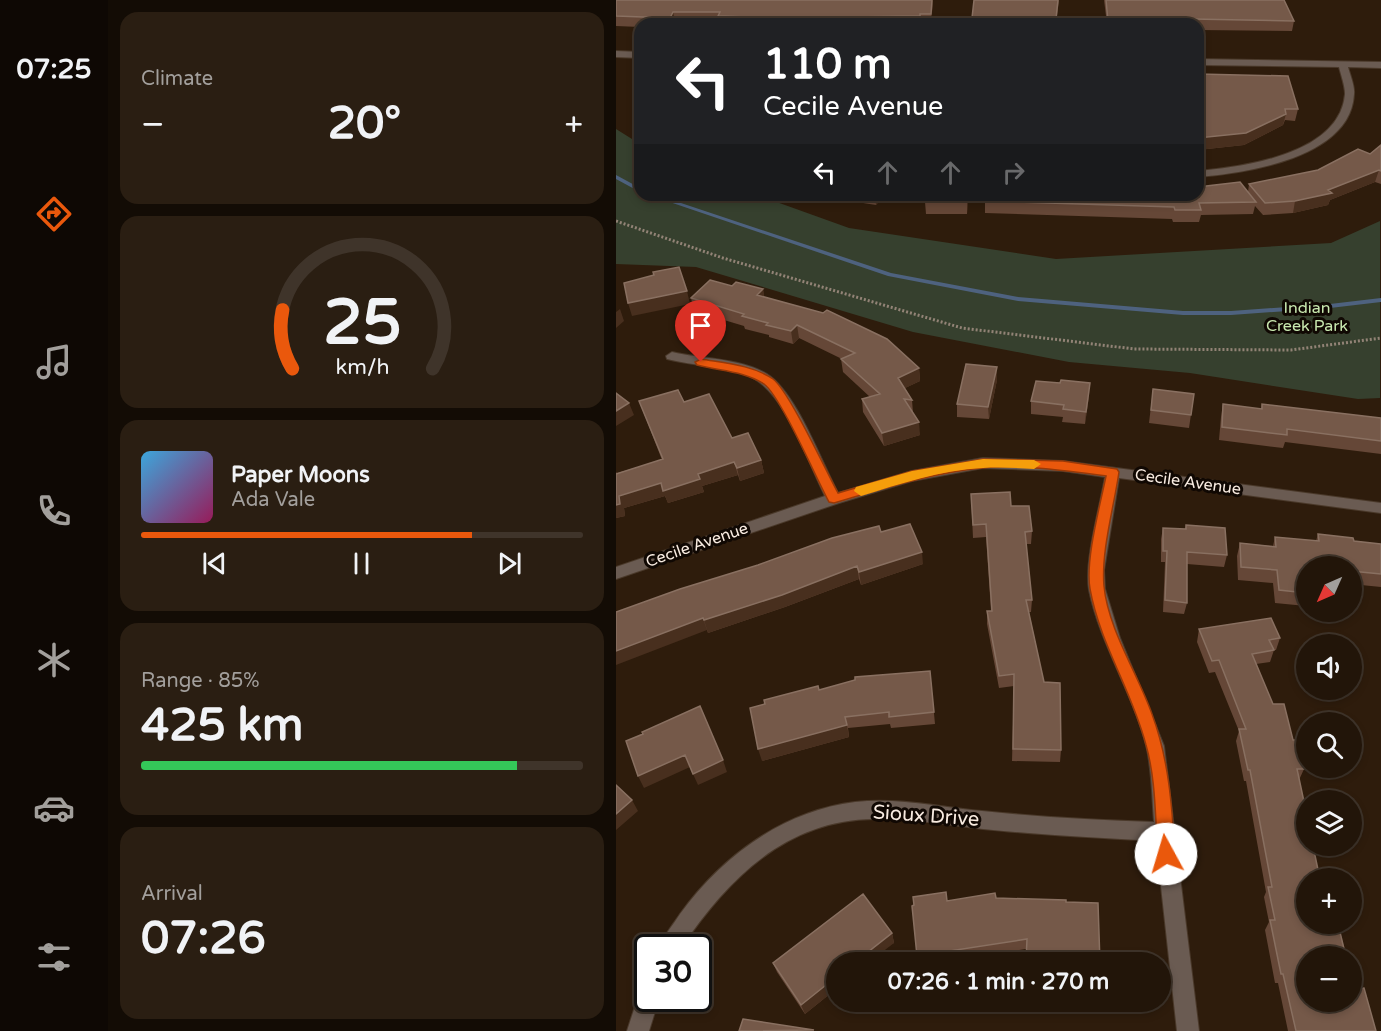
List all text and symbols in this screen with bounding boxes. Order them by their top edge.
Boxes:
text: 110 m [763,39,892,90]
icon: left [664,42,742,120]
text: 07:25 [17,53,91,86]
text: Climate [141,67,213,91]
text: Cecile Avenue [763,90,943,123]
text: 20° [328,97,401,151]
text: − [141,105,165,144]
text: + [564,105,583,144]
icon: left [808,156,841,189]
icon: ahead [871,156,904,189]
icon: ahead [934,156,967,189]
icon: right [997,156,1030,189]
icon: directions [33,193,75,235]
text: 25 [323,286,401,361]
park label: Indian Creek Park [1266,298,1348,336]
pin [675,300,726,362]
icon: arrive [684,309,717,342]
icon: music [33,341,75,383]
text: km/h [335,354,389,380]
text: Paper Moons [231,462,370,488]
street label: Cecile Avenue [1134,465,1242,499]
text: Ada Vale [231,488,315,512]
icon: phone [33,490,75,532]
street label: Cecile Avenue [643,518,751,572]
icon: previous [198,547,231,580]
icon: pause [345,547,378,580]
icon: next [493,547,526,580]
north arrow [1296,556,1362,622]
map controls [1296,556,1362,1012]
button: sound [1296,634,1362,700]
icon: climate [33,639,75,681]
text: Range · 85% [141,669,260,693]
text: 425 km [141,699,303,753]
button: search [1296,712,1362,778]
icon: car [33,787,75,829]
button: layers [1296,790,1362,856]
street label: Sioux Drive [872,800,980,832]
position arrow [1134,822,1198,886]
button: + [1296,868,1362,934]
text: Arrival [141,882,203,906]
text: 07:26 [141,912,266,966]
speed limit sign: 30 [634,934,712,1012]
icon: filters [33,936,75,978]
button: − [1296,946,1362,1012]
text: 07:26 · 1 min · 270 m [888,969,1109,995]

